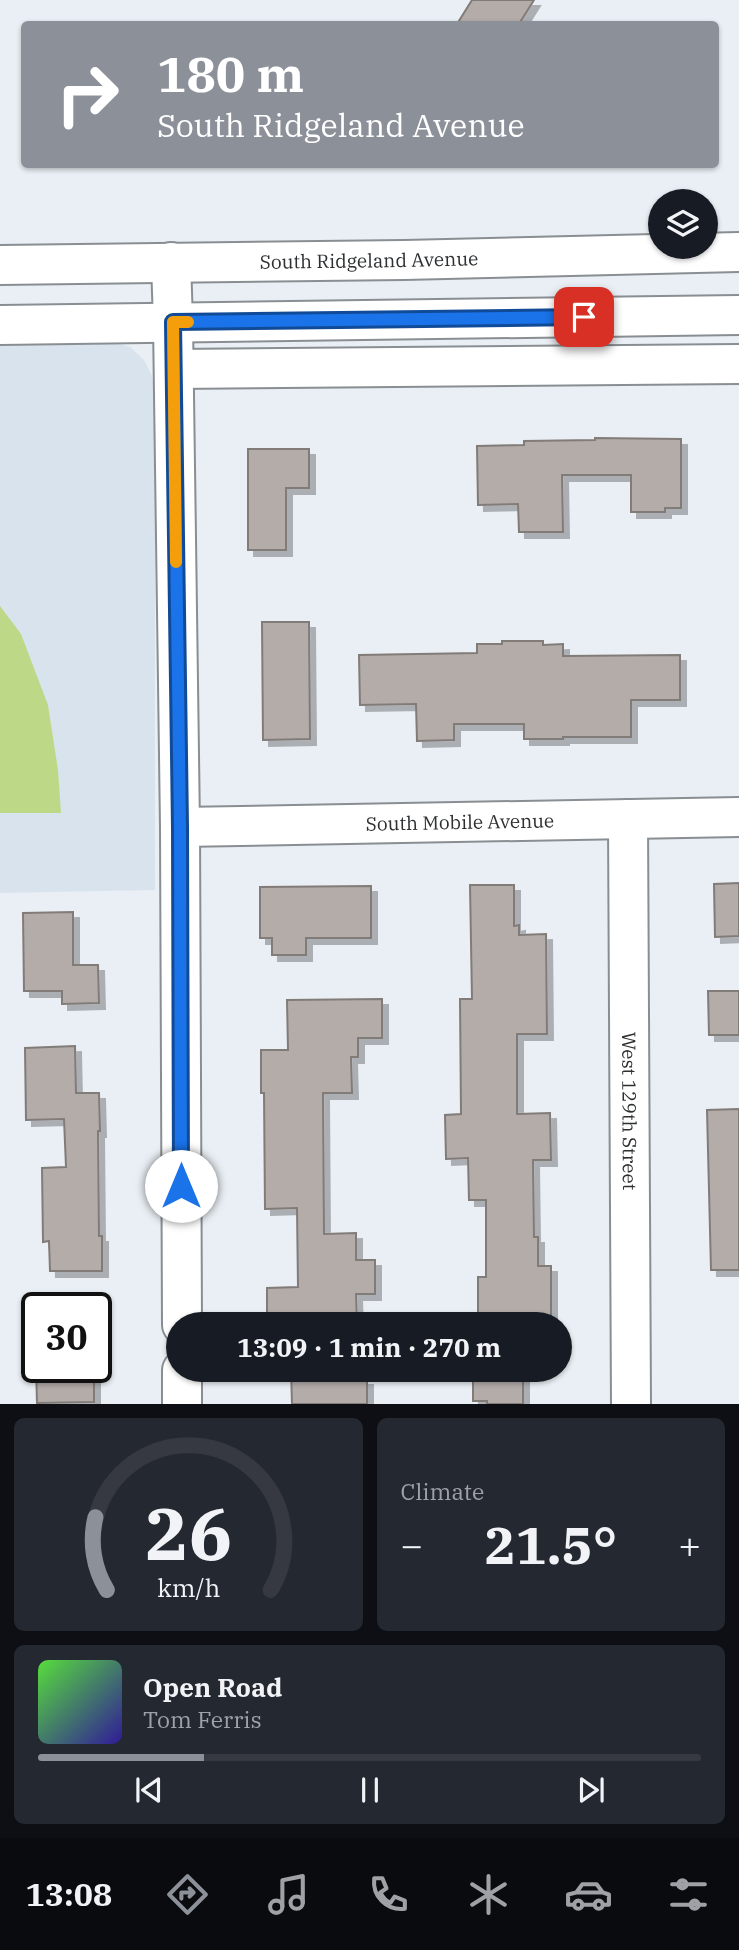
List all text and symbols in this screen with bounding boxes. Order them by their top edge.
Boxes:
text: 180 m [157,42,304,105]
icon: right [42,49,133,140]
text: South Ridgeland Avenue [157,104,525,146]
map controls [648,189,718,259]
button: layers [648,189,718,259]
street label: South Ridgeland Avenue [260,246,478,274]
pin [554,287,614,347]
icon: arrive [565,298,603,336]
street label: South Mobile Avenue [366,808,554,836]
street label: West 129th Street [617,1032,642,1191]
position arrow [144,1149,218,1223]
speed limit sign: 30 [21,1292,112,1383]
text: 13:09 · 1 min · 270 m [237,1330,501,1364]
text: Climate [401,1476,484,1506]
text: 26 [145,1486,232,1581]
text: 21.5° [484,1511,617,1578]
text: − [401,1520,423,1569]
text: + [678,1520,701,1569]
text: km/h [157,1571,220,1604]
text: Open Road [143,1670,282,1704]
text: Tom Ferris [143,1704,262,1734]
icon: previous [130,1771,168,1809]
icon: pause [351,1771,389,1809]
icon: next [572,1771,610,1809]
icon: directions [163,1870,212,1919]
icon: music [264,1870,313,1919]
icon: phone [364,1870,413,1919]
icon: climate [464,1870,513,1919]
icon: car [564,1870,613,1919]
icon: filters [664,1870,713,1919]
text: 13:08 [26,1873,112,1915]

